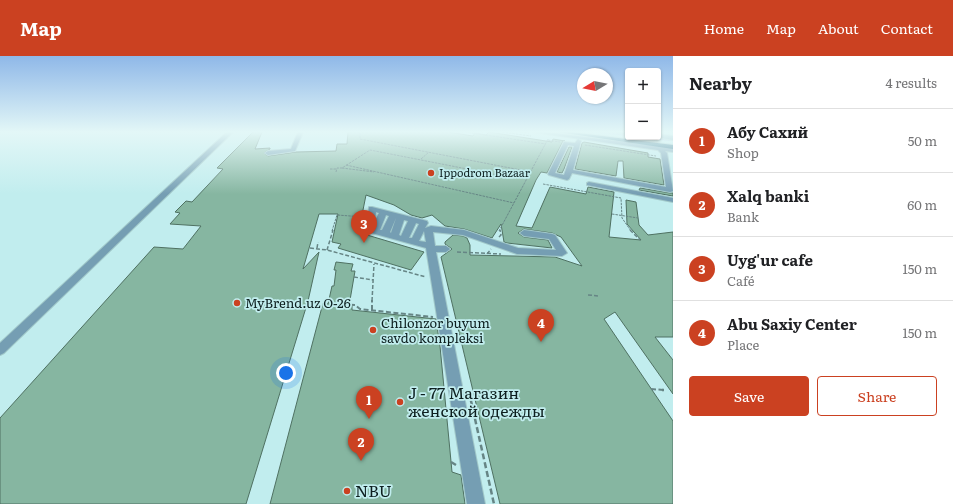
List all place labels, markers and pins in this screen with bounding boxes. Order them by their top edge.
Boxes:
place label: Ippodrom Bazaar [439,164,531,180]
marker: Ippodrom Bazaar [426,168,436,178]
pin: 3 [351,210,377,243]
place label: MyBrend.uz O-26 [245,293,351,312]
marker: MyBrend.uz O-26 [232,298,242,308]
pin: 4 [528,309,554,342]
place label: Chilonzor buyum savdo kompleksi [381,313,490,347]
marker: Chilonzor buyum savdo kompleksi [368,325,378,335]
place label: J - 77 Магазин женской одежды [408,380,545,422]
pin: 1 [356,386,382,419]
marker: J - 77 Магазин женской одежды [395,397,405,407]
pin: 2 [348,428,374,461]
place label: NBU [355,478,392,502]
marker: NBU [342,486,352,496]

